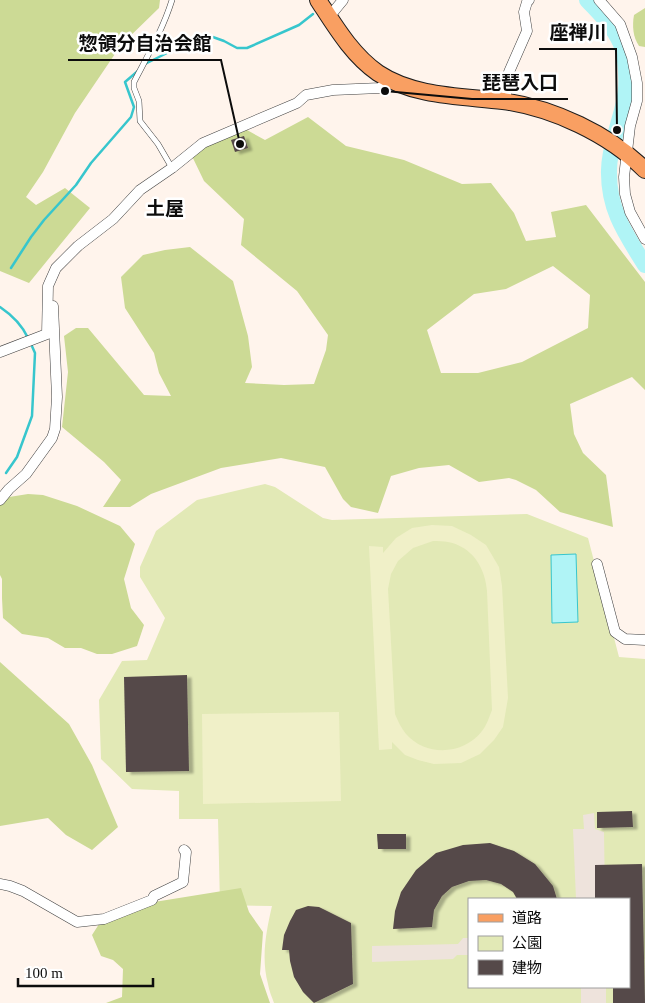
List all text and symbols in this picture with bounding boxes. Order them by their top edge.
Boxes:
callout: 座禅川 [539,15,616,49]
text: 座禅川 [549,22,607,43]
callout: 惣領分自治会館 [68,26,221,60]
text: 惣領分自治会館 [78,33,212,54]
callout: 琵琶入口 [472,65,568,99]
text: 琵琶入口 [482,72,558,93]
district label: 土屋 [146,198,184,219]
legend [468,898,630,988]
text: 道路 [512,910,542,926]
text: 公園 [512,935,542,951]
scale bar [18,956,152,988]
text: 建物 [512,960,542,976]
text: 100 m [25,965,63,981]

